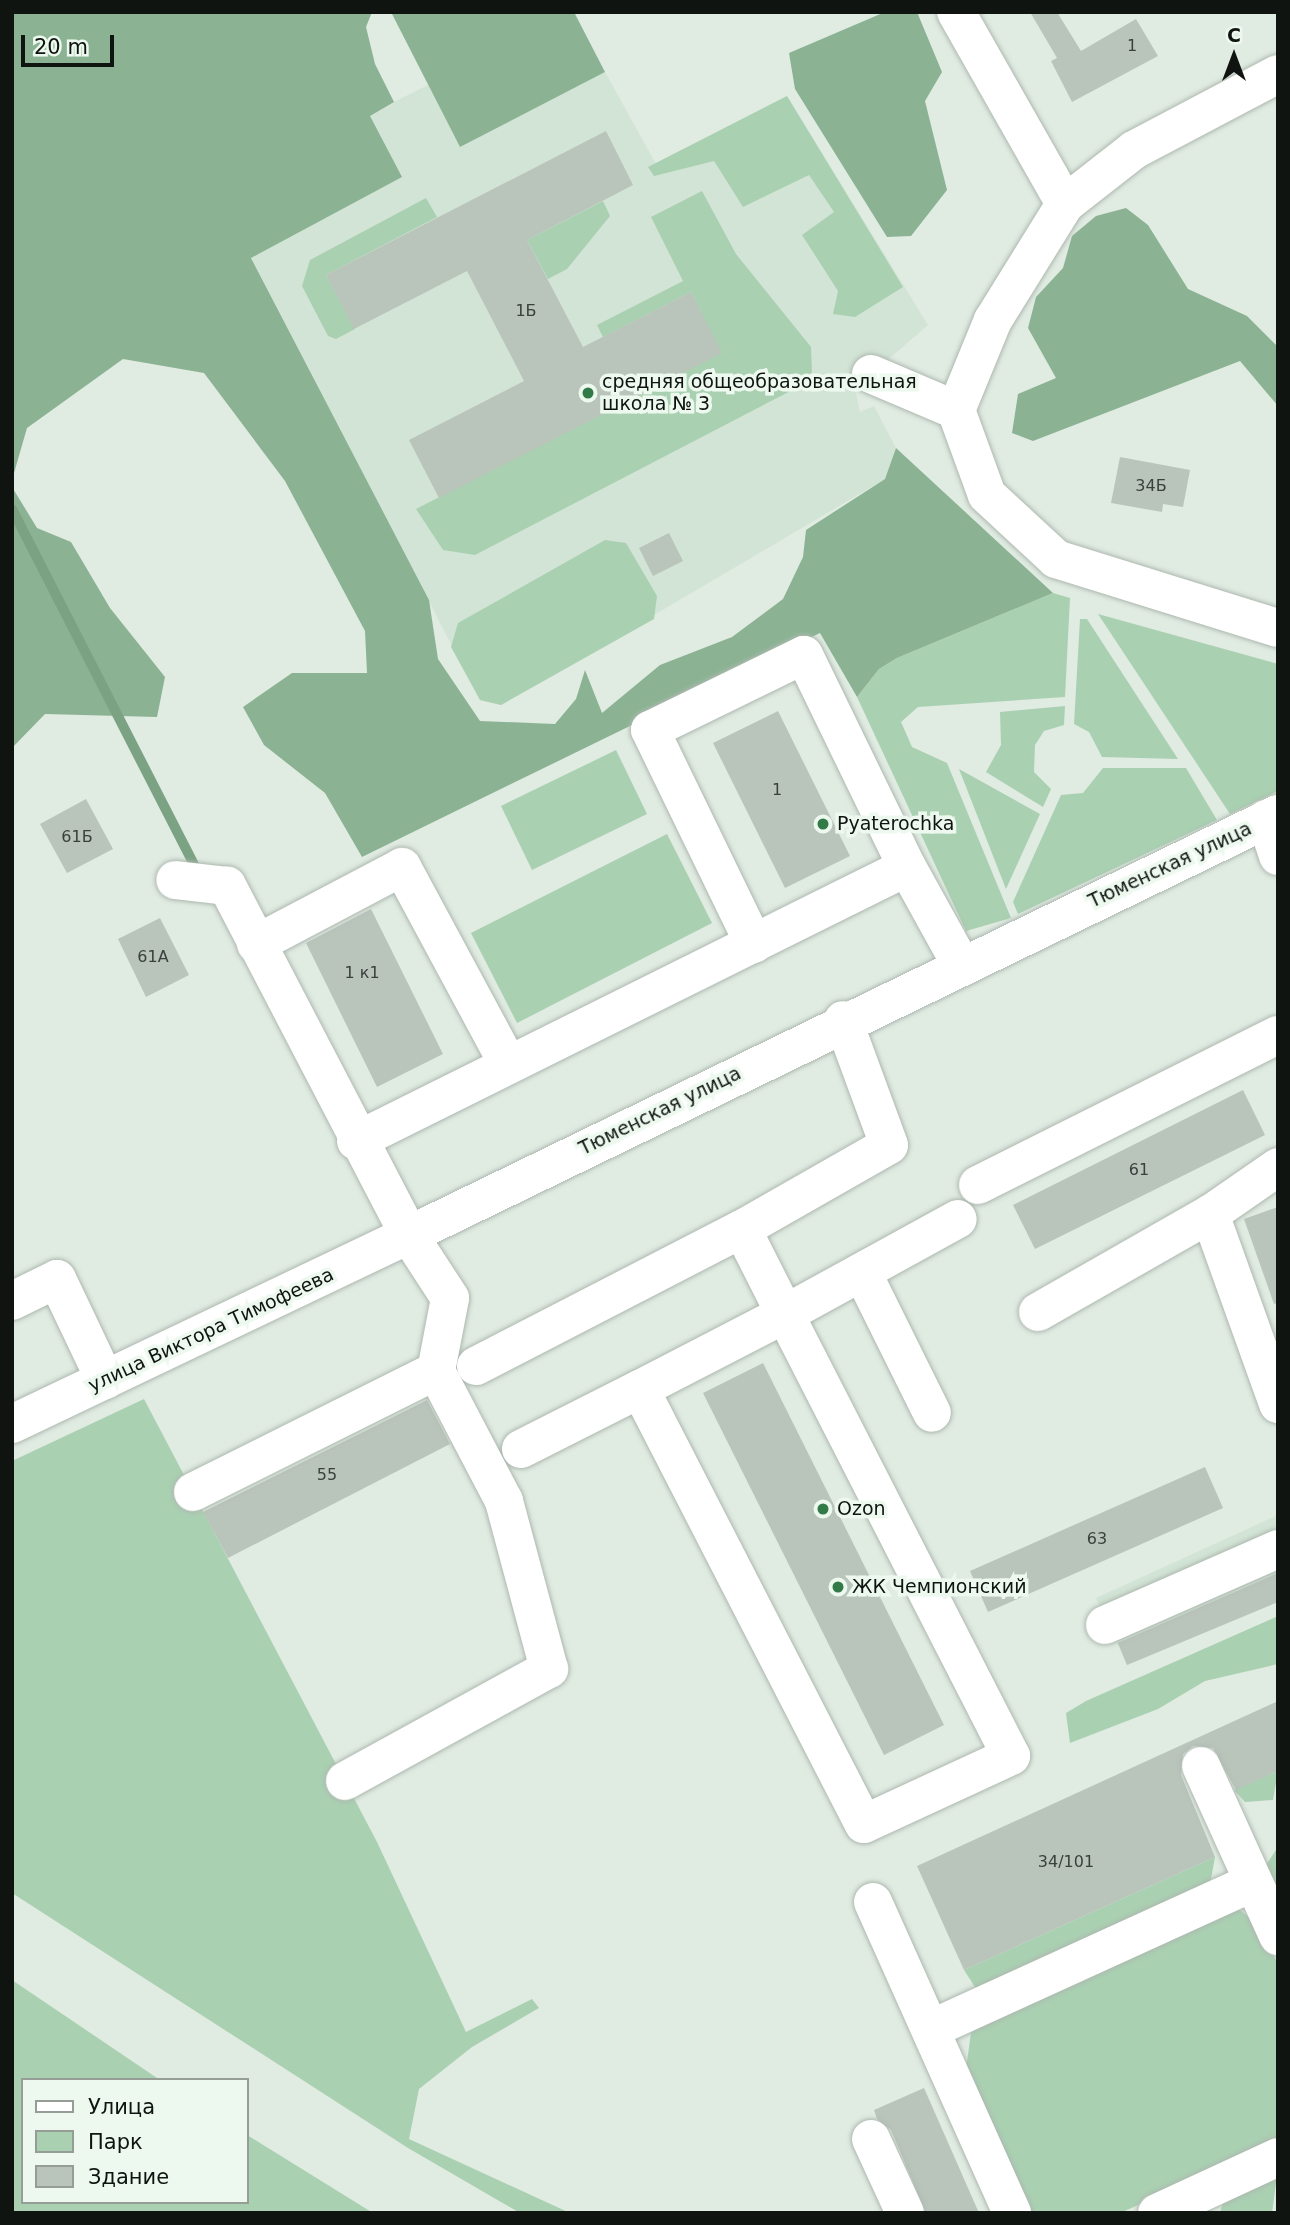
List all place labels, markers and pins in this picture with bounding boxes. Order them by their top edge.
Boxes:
place label: средняя общеобразовательная школа № 3 [602,371,917,415]
marker: средняя общеобразовательная школа № 3 [580,385,596,401]
place label: Pyaterochka [837,813,954,835]
marker: Pyaterochka [815,816,831,832]
place label: Ozon [837,1498,886,1520]
marker: Ozon [815,1501,831,1517]
place label: ЖК Чемпионский [852,1576,1026,1598]
marker: ЖК Чемпионский [830,1579,846,1595]

